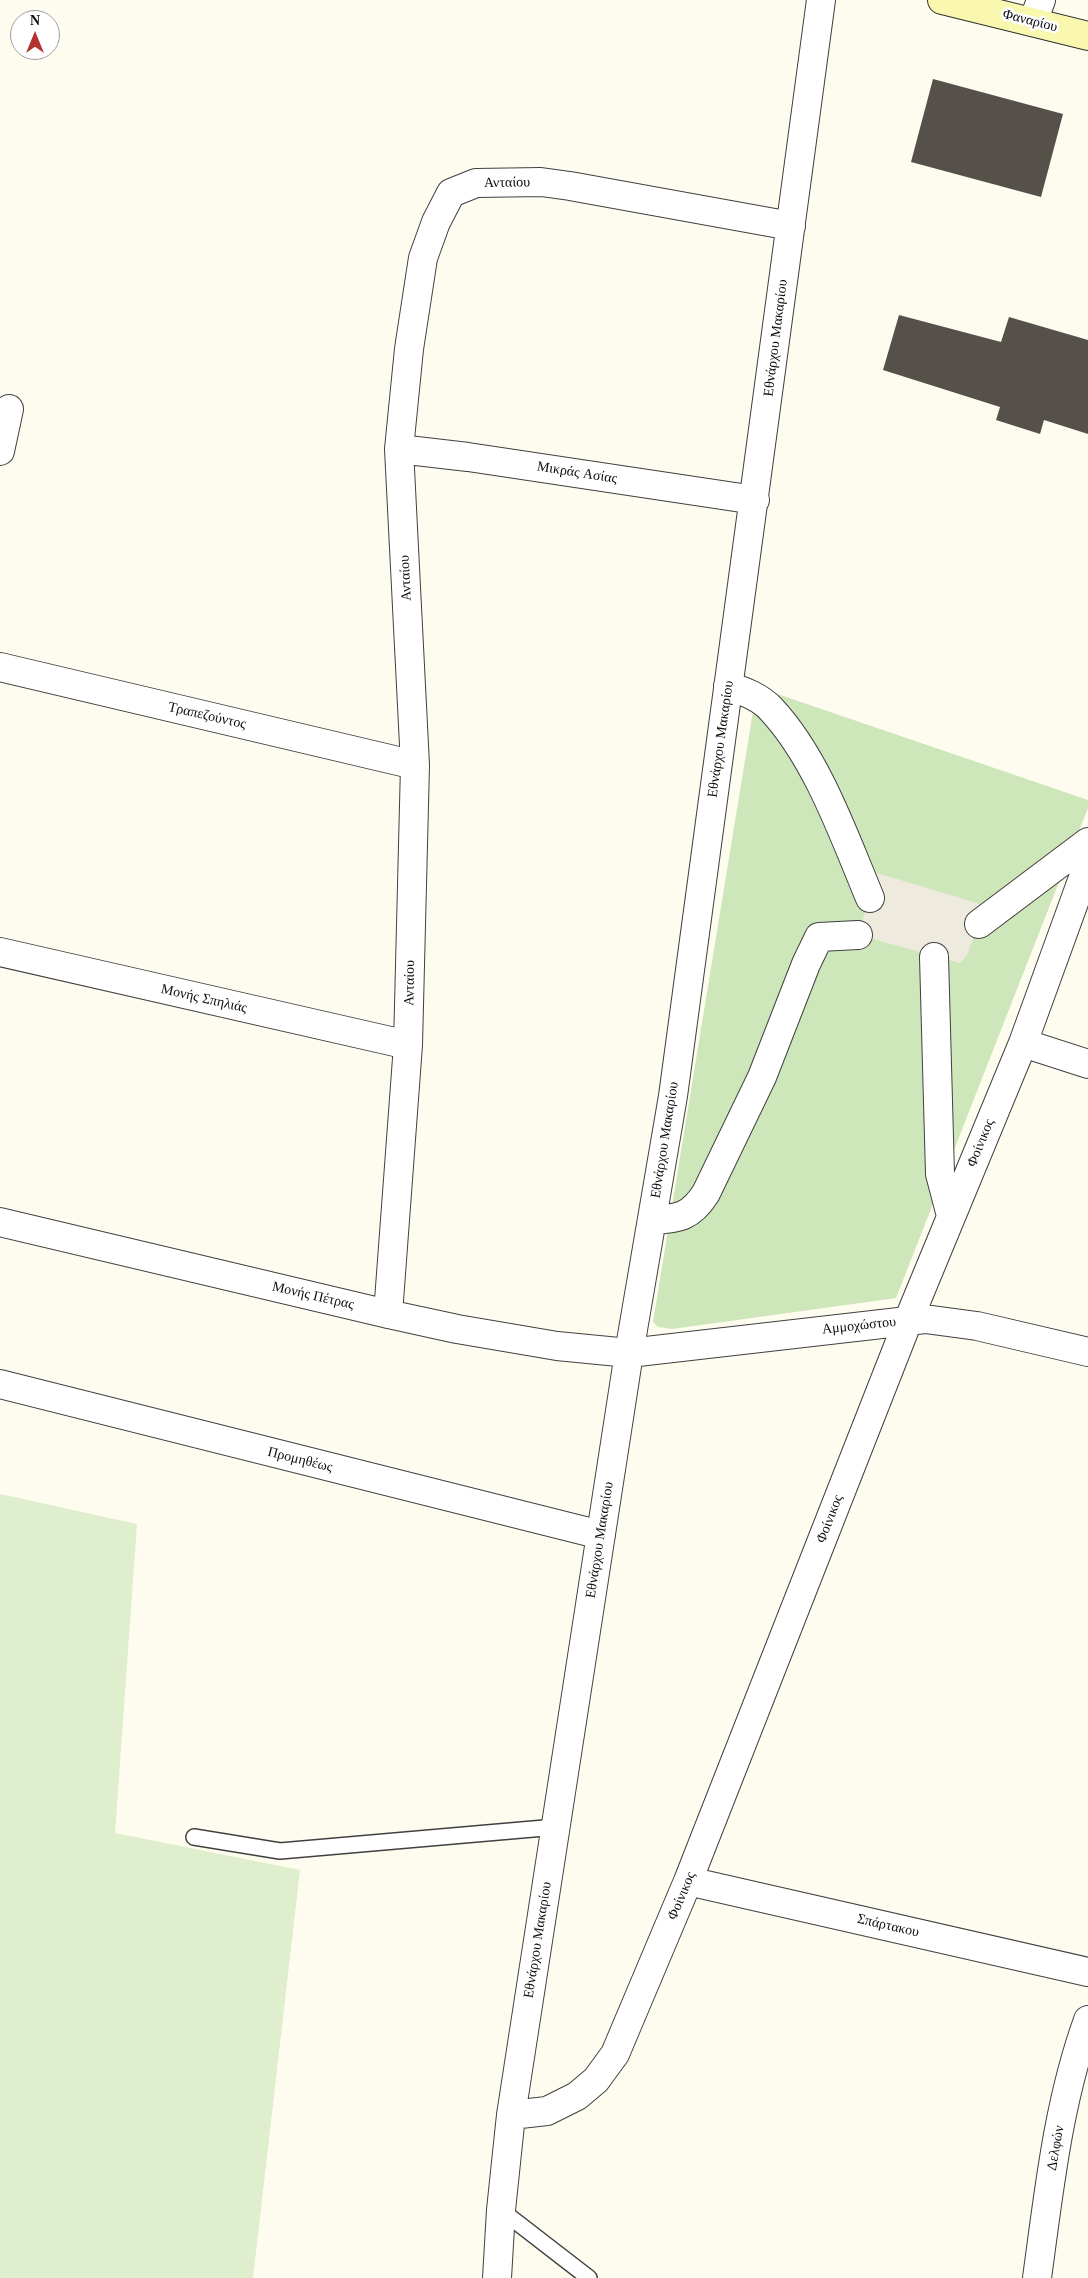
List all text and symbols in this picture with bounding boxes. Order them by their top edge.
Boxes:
street label: Φαναρίου [1001,6,1059,36]
north arrow [10,10,60,60]
text: N [30,13,40,28]
street label: Ανταίου [484,174,530,192]
street label: Εθνάρχου Μακαρίου [760,278,792,398]
street label: Μικράς Ασίας [536,458,618,488]
street label: Ανταίου [396,555,416,601]
street label: Εθνάρχου Μακαρίου [704,679,738,799]
street label: Τραπεζούντος [166,699,248,733]
street label: Ανταίου [401,960,419,1006]
street label: Μονής Σπηλιάς [159,981,249,1017]
street label: Εθνάρχου Μακαρίου [647,1080,683,1200]
street label: Φοίνικος [964,1116,998,1170]
street label: Μονής Πέτρας [270,1278,356,1314]
street label: Αμμοχώστου [821,1314,897,1338]
street label: Προμηθέως [266,1444,334,1476]
street label: Εθνάρχου Μακαρίου [582,1480,618,1600]
street label: Φοίνικος [813,1492,847,1546]
street label: Φοίνικος [664,1870,700,1922]
street label: Εθνάρχου Μακαρίου [520,1880,556,2000]
street label: Σπάρτακου [855,1911,921,1941]
street label: Δελφών [1044,2124,1068,2172]

